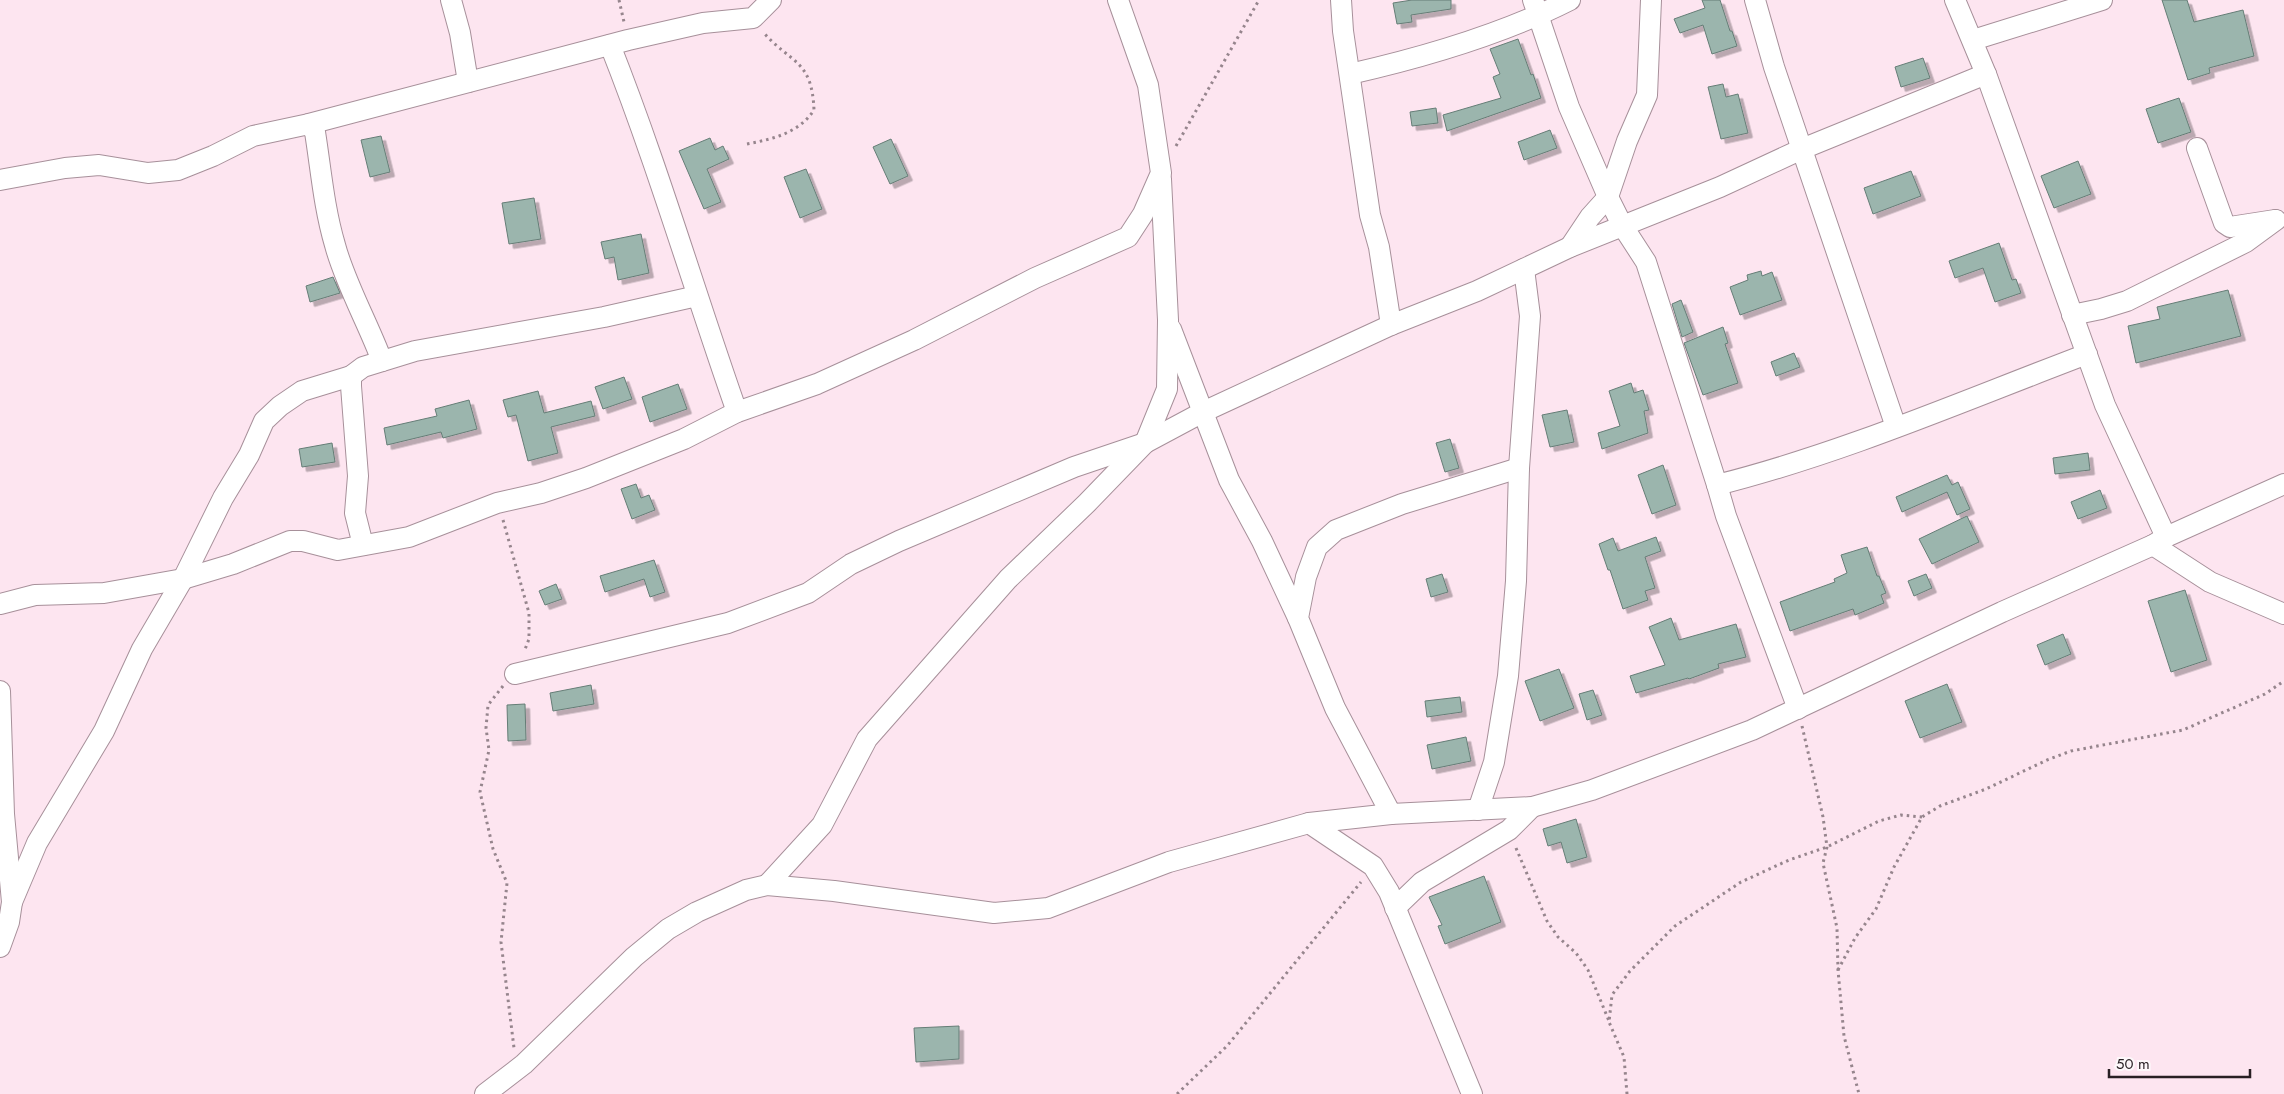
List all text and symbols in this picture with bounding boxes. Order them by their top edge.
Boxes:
scale bar [2109,1046,2250,1078]
text: 50 m [2116,1053,2150,1075]

